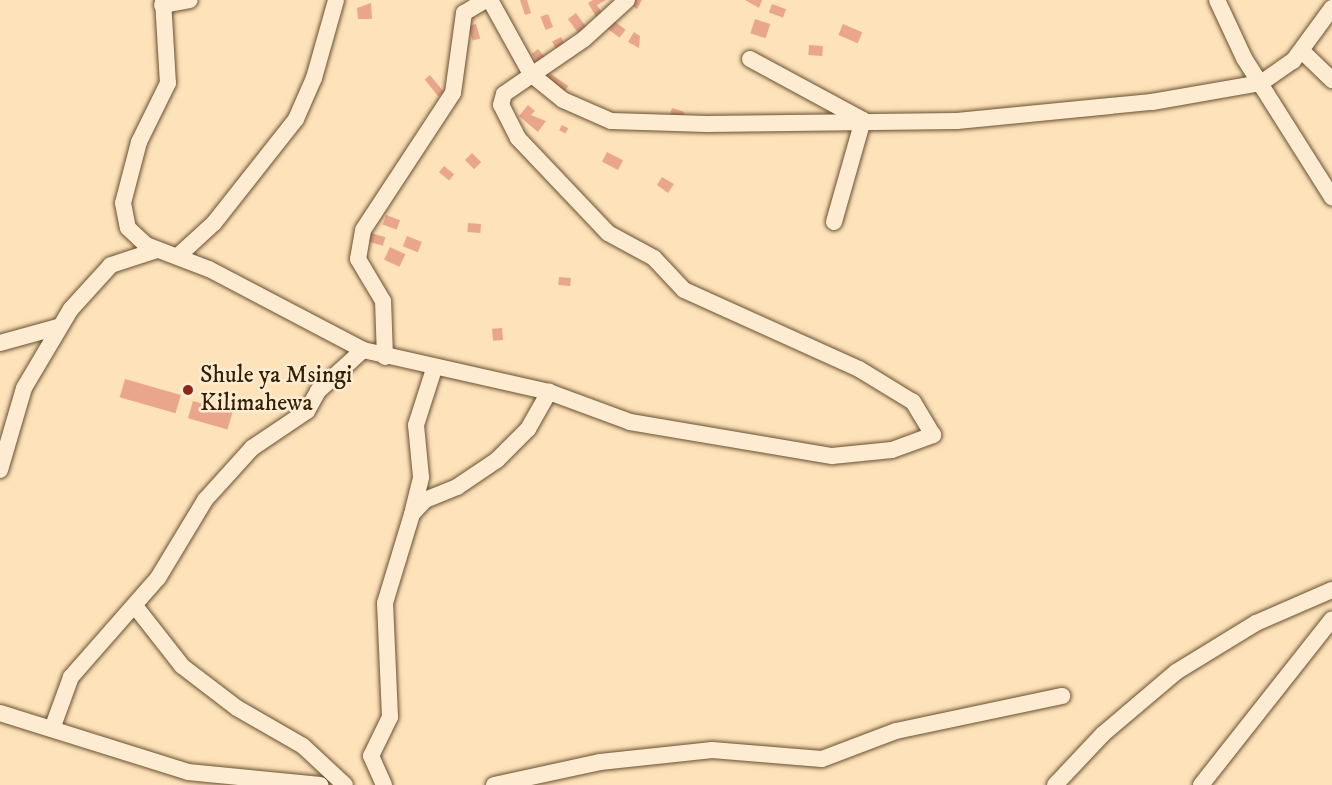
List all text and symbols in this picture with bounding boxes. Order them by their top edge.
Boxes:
place label: Shule ya Msingi Kilimahewa [200,362,352,418]
marker: Shule ya Msingi Kilimahewa [181,383,195,397]

